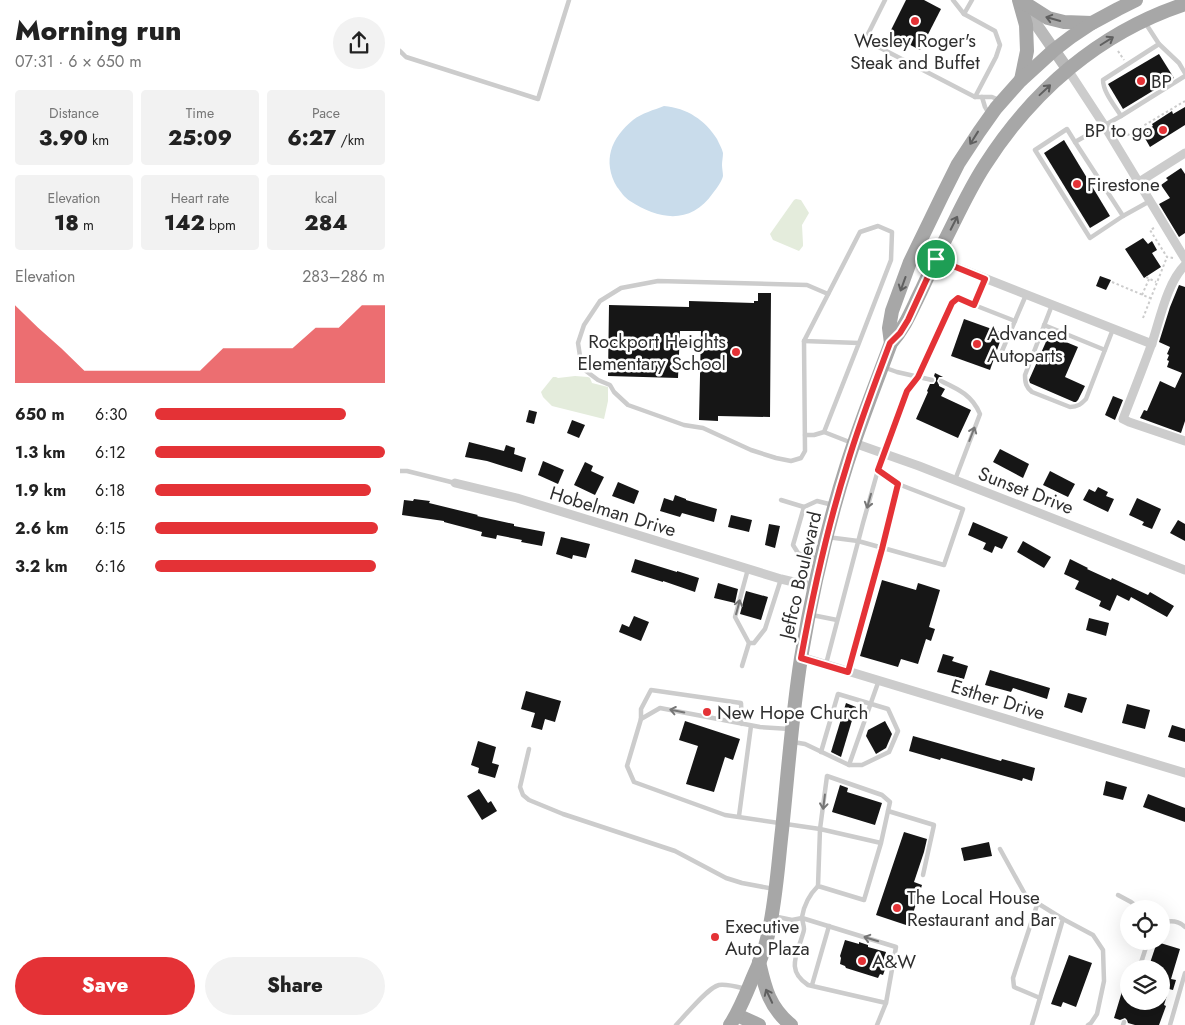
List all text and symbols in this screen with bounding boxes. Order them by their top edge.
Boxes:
text: Morning run [15,10,181,51]
one-way arrow [1046,13,1062,23]
marker: Wesley Roger's Steak and Buffet [909,15,921,27]
button: share [333,17,385,69]
place label: Wesley Roger's Steak and Buffet [850,27,980,76]
one-way arrow [1100,36,1114,46]
text: 07:31 · 6 × 650 m [15,50,142,73]
place label: BP [1151,68,1172,95]
marker: BP [1135,75,1147,87]
one-way arrow [1039,84,1052,96]
text: Distance [49,103,99,123]
text: Time [186,103,214,123]
text: Pace [312,103,340,123]
place label: BP to go [1084,117,1153,144]
text: 3.90 [39,123,88,153]
text: 25:09 [168,123,232,153]
text: 6:27 [287,123,336,153]
marker: BP to go [1157,124,1169,136]
text: km [88,130,109,150]
text: /km [336,130,365,150]
one-way arrow [969,131,979,145]
place label: Firestone [1087,171,1160,198]
marker: Firestone [1071,178,1083,190]
text: Elevation [48,188,100,208]
text: Heart rate [171,188,229,208]
text: kcal [315,188,337,208]
text: 18 [54,208,79,238]
text: 142 [164,208,205,238]
text: 284 [304,208,348,238]
text: m [79,215,94,235]
text: bpm [205,215,236,235]
one-way arrow [950,216,959,231]
pin [915,238,957,280]
icon: arrive [922,245,950,273]
text: Elevation [15,265,75,288]
text: 283–286 m [302,265,385,288]
one-way arrow [898,275,907,291]
place label: Advanced Autoparts [987,320,1068,369]
place label: Rockport Heights Elementary School [577,328,726,377]
marker: Advanced Autoparts [971,338,983,350]
marker: Rockport Heights Elementary School [730,346,742,358]
text: 650 m [15,403,65,426]
text: 6:30 [95,403,127,426]
one-way arrow [968,427,977,442]
text: 1.3 km [15,441,65,464]
text: 6:12 [95,441,125,464]
street label: Sunset Drive [974,460,1078,521]
text: 1.9 km [15,479,66,502]
text: 6:18 [95,479,125,502]
street label: Hobelman Drive [546,479,680,544]
one-way arrow [864,492,873,508]
street label: Jeffco Boulevard [772,509,828,644]
text: 2.6 km [15,517,69,540]
text: 6:15 [95,517,125,540]
text: 3.2 km [15,555,68,578]
text: 6:16 [95,555,125,578]
one-way arrow [733,600,743,616]
street label: Esther Drive [948,672,1048,727]
place label: New Hope Church [717,699,868,726]
one-way arrow [669,706,685,715]
marker: New Hope Church [701,706,713,718]
one-way arrow [819,794,829,810]
place label: The Local House Restaurant and Bar [907,884,1057,933]
map controls [1120,900,1170,1010]
button: locate [1120,900,1170,950]
marker: The Local House Restaurant and Bar [891,902,903,914]
place label: Executive Auto Plaza [725,913,810,962]
marker: Executive Auto Plaza [709,931,721,943]
one-way arrow [863,933,879,943]
place label: A&W [872,948,916,975]
marker: A&W [856,955,868,967]
button: Save [15,957,195,1015]
button: Share [205,957,385,1015]
button: layers [1120,960,1170,1010]
one-way arrow [764,989,774,1004]

